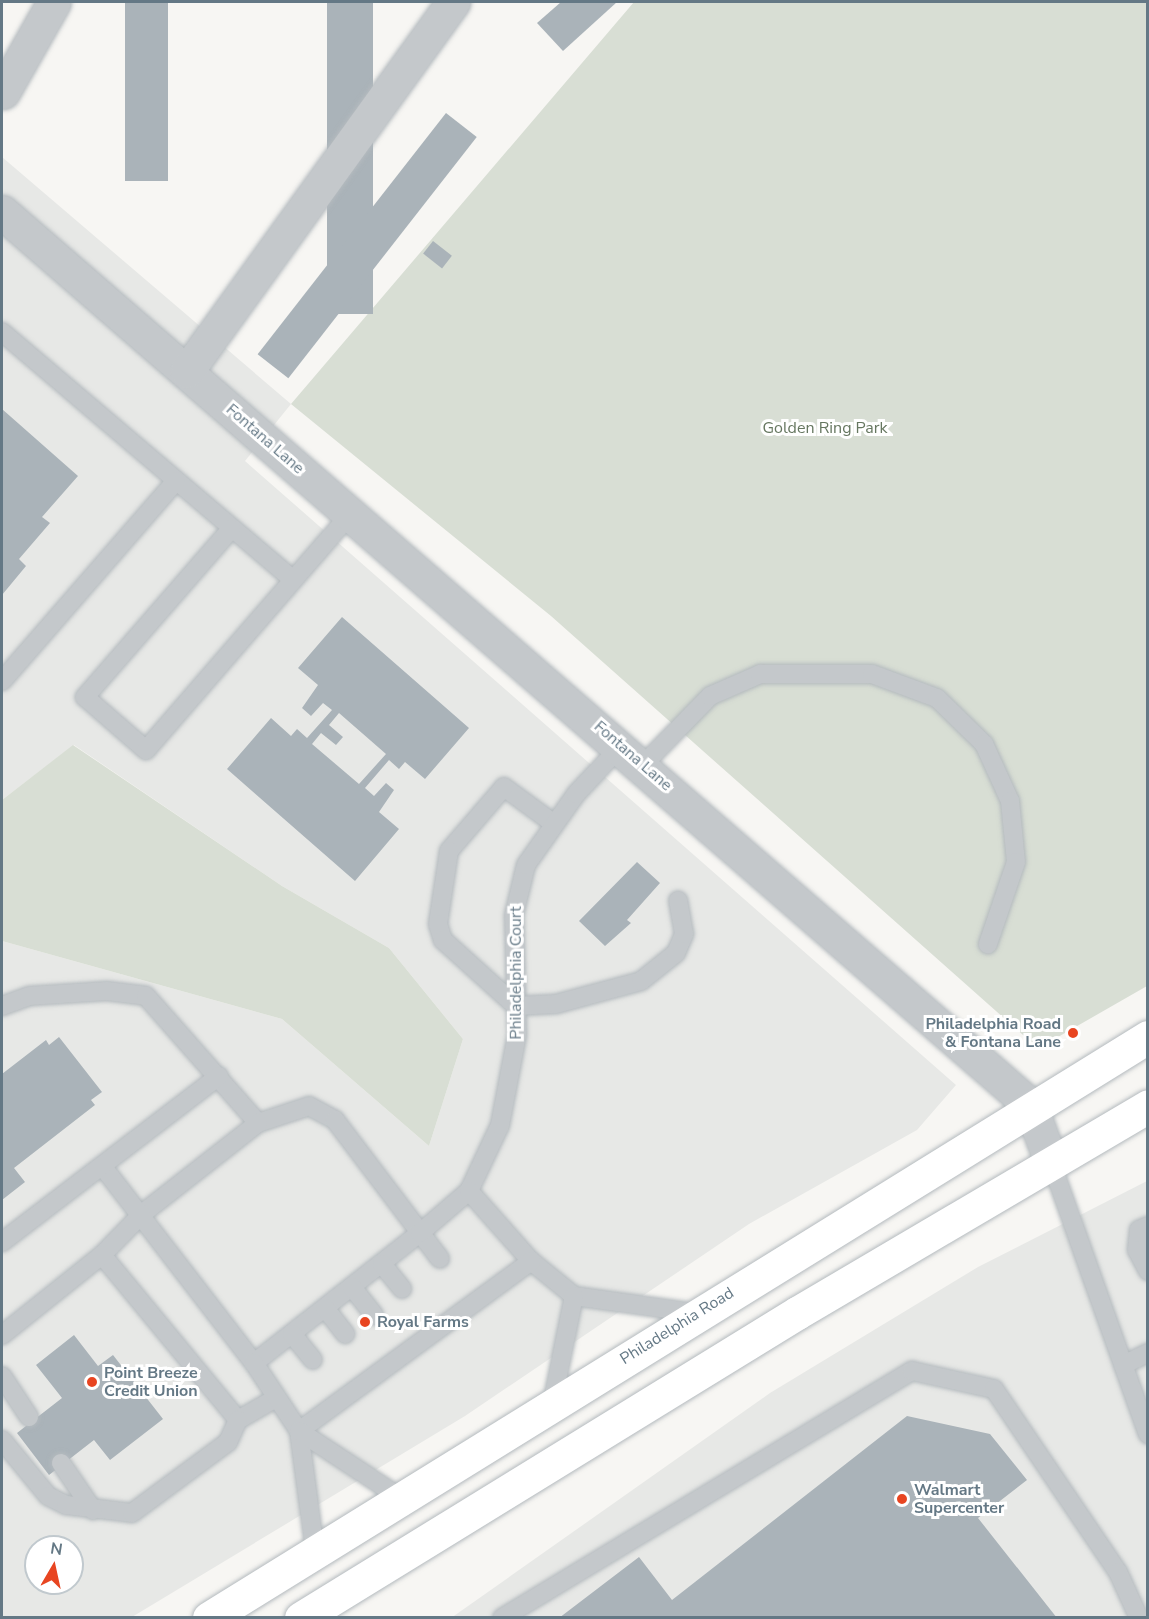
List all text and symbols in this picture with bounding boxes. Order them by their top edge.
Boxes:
street label: Fontana Lane [222,400,308,478]
park label: Golden Ring Park [762,418,888,438]
street label: Fontana Lane [590,717,676,795]
street label: Philadelphia Court [506,906,526,1040]
place label: Philadelphia Road & Fontana Lane [925,1014,1061,1052]
marker: Philadelphia Road & Fontana Lane [1066,1026,1080,1040]
street label: Philadelphia Road [617,1283,737,1369]
place label: Royal Farms [377,1312,469,1332]
marker: Royal Farms [358,1315,372,1329]
place label: Point Breeze Credit Union [104,1363,198,1401]
marker: Point Breeze Credit Union [85,1375,99,1389]
place label: Walmart Supercenter [914,1480,1004,1518]
marker: Walmart Supercenter [895,1492,909,1506]
north arrow [24,1535,84,1595]
text: N [49,1537,64,1561]

